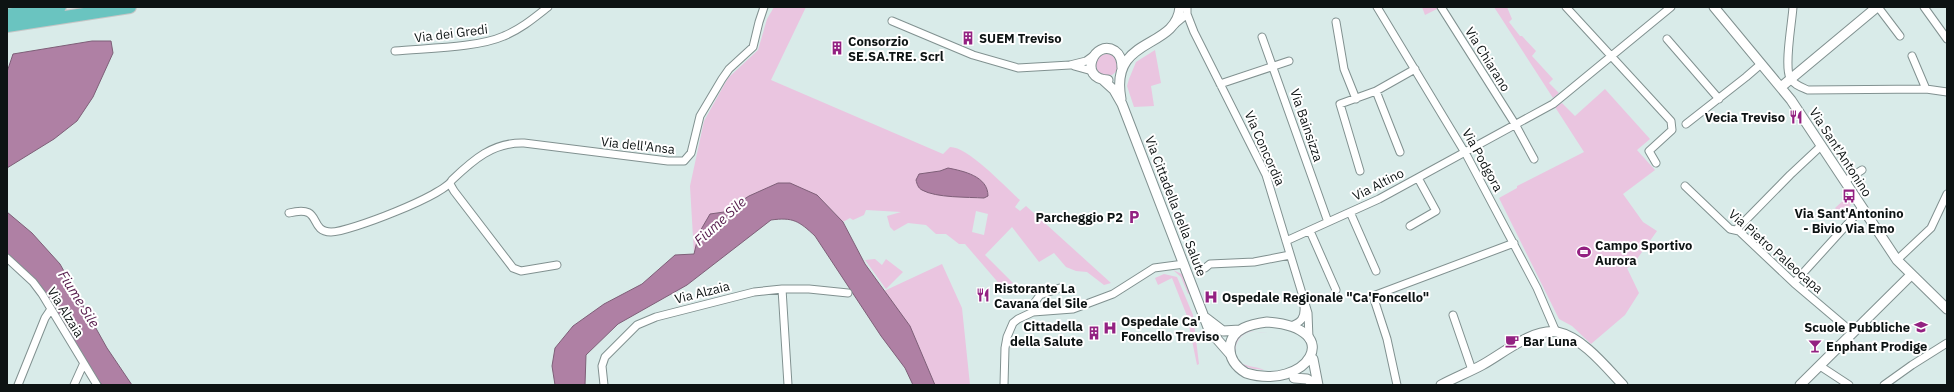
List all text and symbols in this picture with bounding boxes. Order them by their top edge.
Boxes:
street label: Via dei Gredi [413,21,489,46]
street label: Via Chiarano [1461,24,1514,95]
building icon: SUEM Treviso [960,30,976,46]
place label: SUEM Treviso [979,30,1062,47]
place label: Consorzio SE.SA.TRE. Scrl [848,33,944,65]
building icon: Consorzio SE.SA.TRE. Scrl [829,40,845,56]
street label: Via Bainsizza [1286,87,1327,164]
street label: Via Sant'Antonino [1805,104,1876,200]
street label: Via Concordia [1240,108,1289,188]
place label: Vecia Treviso [1705,109,1785,126]
restaurant icon: Vecia Treviso [1788,109,1804,125]
street label: Via Podgora [1458,126,1507,195]
street label: Via dell'Ansa [600,133,676,158]
street label: Via Cittadella della Salute [1141,134,1210,279]
street label: Via Altino [1350,164,1407,205]
bus stop icon: Via Sant'Antonino - Bivio Via Emo [1841,188,1857,204]
water label: Fiume Sile [690,193,750,249]
place label: Via Sant'Antonino - Bivio Via Emo [1794,205,1904,237]
street label: Via Pietro Paleocapa [1725,206,1826,297]
place label: Parcheggio P2 [1035,209,1123,226]
parking icon: Parcheggio P2 [1126,209,1142,225]
place label: Campo Sportivo Aurora [1595,237,1692,269]
sports icon: Campo Sportivo Aurora [1576,244,1592,260]
water label: Fiume Sile [54,267,104,331]
street label: Via Alzaia [673,277,732,308]
place label: Ristorante La Cavana del Sile [994,280,1088,312]
street label: Via Alzaia [43,284,88,341]
restaurant icon: Ristorante La Cavana del Sile [975,287,991,303]
hospital icon: Ospedale Regionale "Ca'Foncello" [1203,289,1219,305]
place label: Ospedale Regionale "Ca'Foncello" [1222,289,1429,306]
place label: Ospedale Ca' Foncello Treviso [1121,313,1219,345]
place label: Cittadella della Salute [1010,318,1083,350]
place label: Scuole Pubbliche [1804,319,1910,336]
school or university icon: Scuole Pubbliche [1913,319,1929,335]
hospital icon: Ospedale Ca' Foncello Treviso [1102,320,1118,336]
building icon: Cittadella della Salute [1086,325,1102,341]
cafe icon: Bar Luna [1504,333,1520,349]
place label: Bar Luna [1523,333,1577,350]
bar icon: Enphant Prodige [1807,338,1823,354]
place label: Enphant Prodige [1826,338,1927,355]

